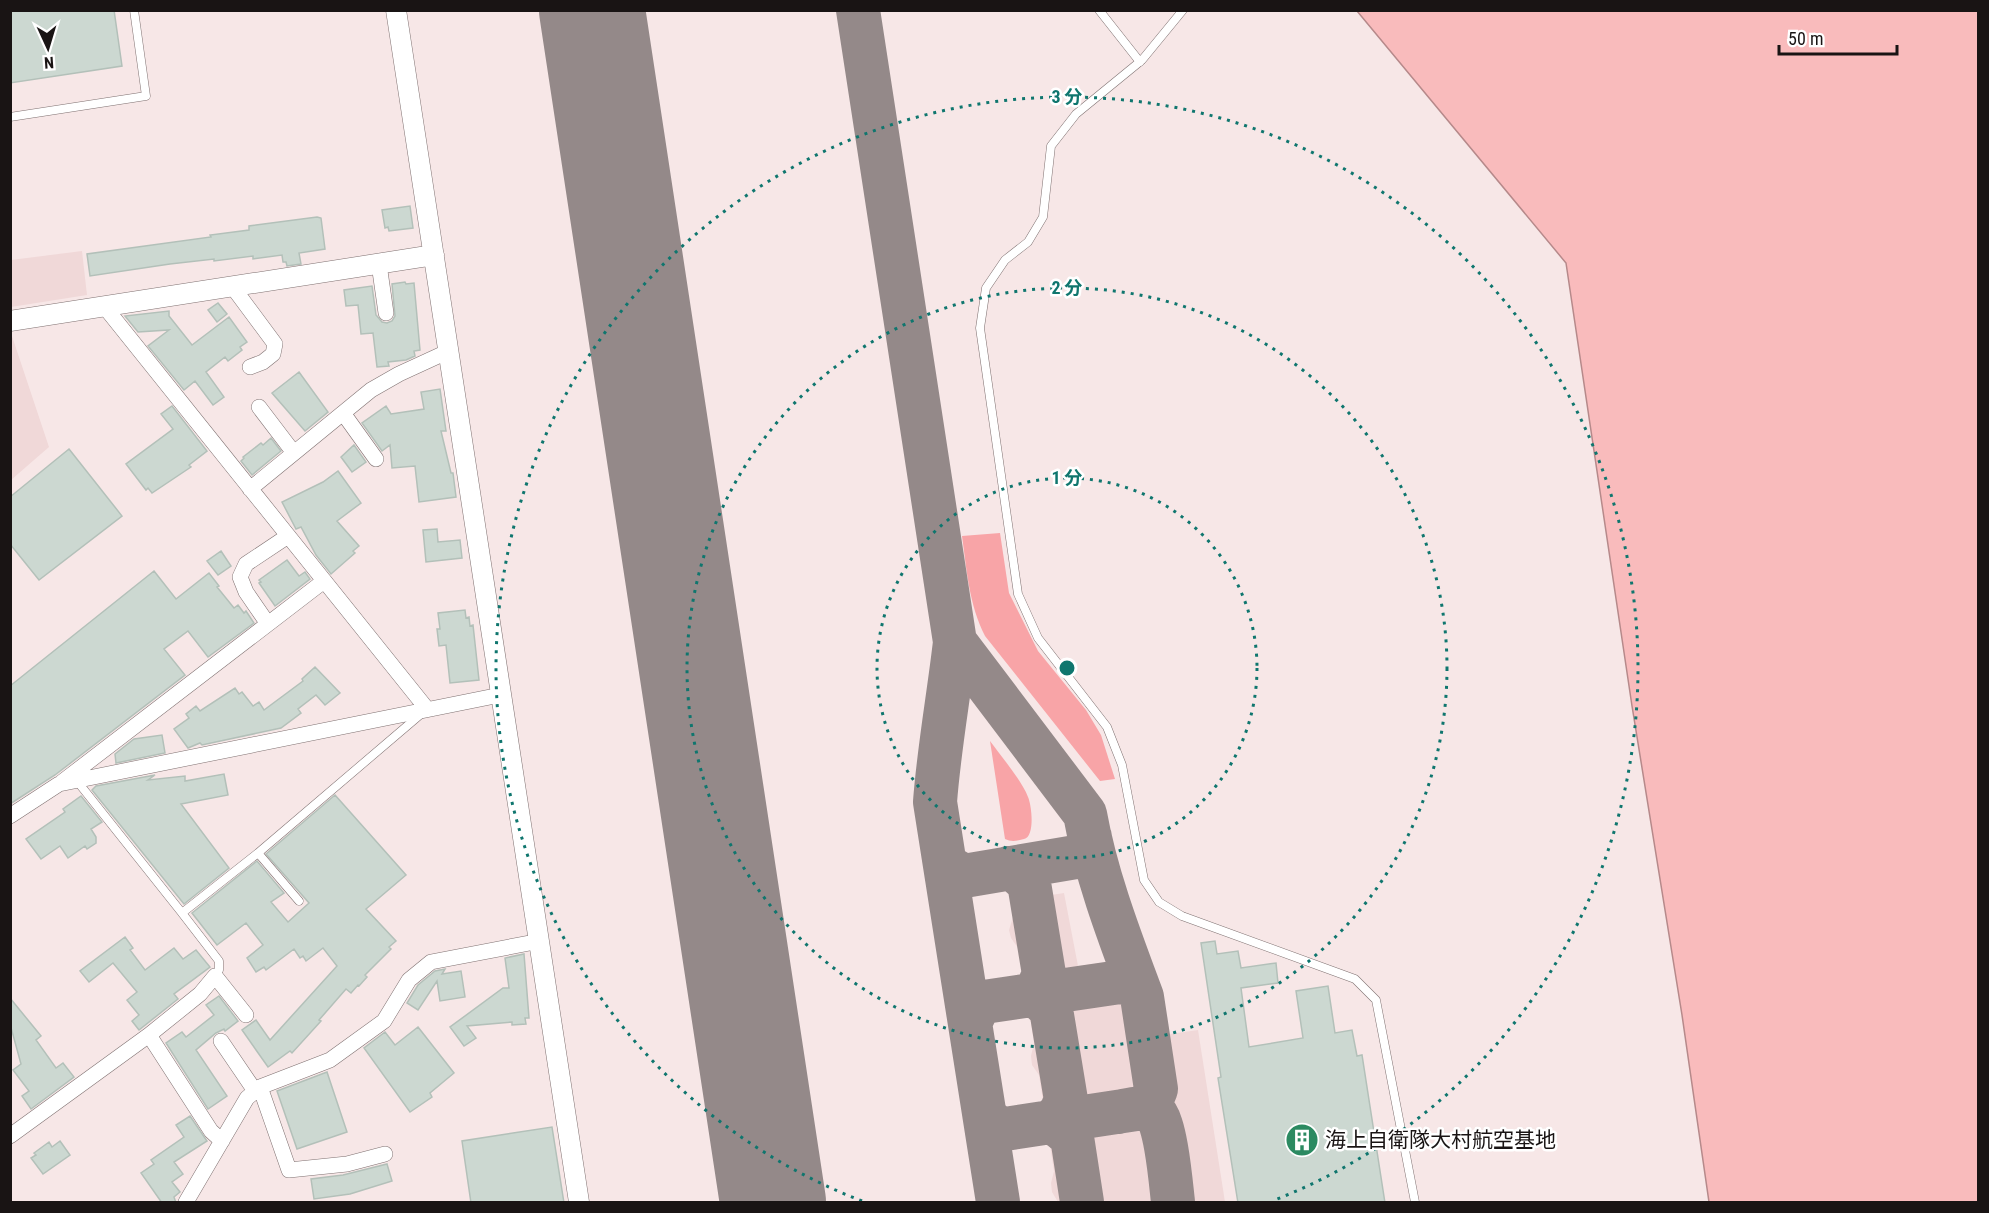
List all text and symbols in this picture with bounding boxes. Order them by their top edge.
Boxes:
north arrow [18,18,78,78]
scale bar [1779,18,1898,56]
text: 50 m [1788,28,1823,49]
text: N [43,53,55,72]
text: 3 分 [1051,86,1083,107]
text: 2 分 [1051,277,1083,298]
text: 1 分 [1051,467,1083,488]
centre of rings [1057,658,1077,678]
building icon: 海上自衛隊大村航空基地 [1284,1122,1320,1158]
place label: 海上自衛隊大村航空基地 [1325,1128,1556,1152]

